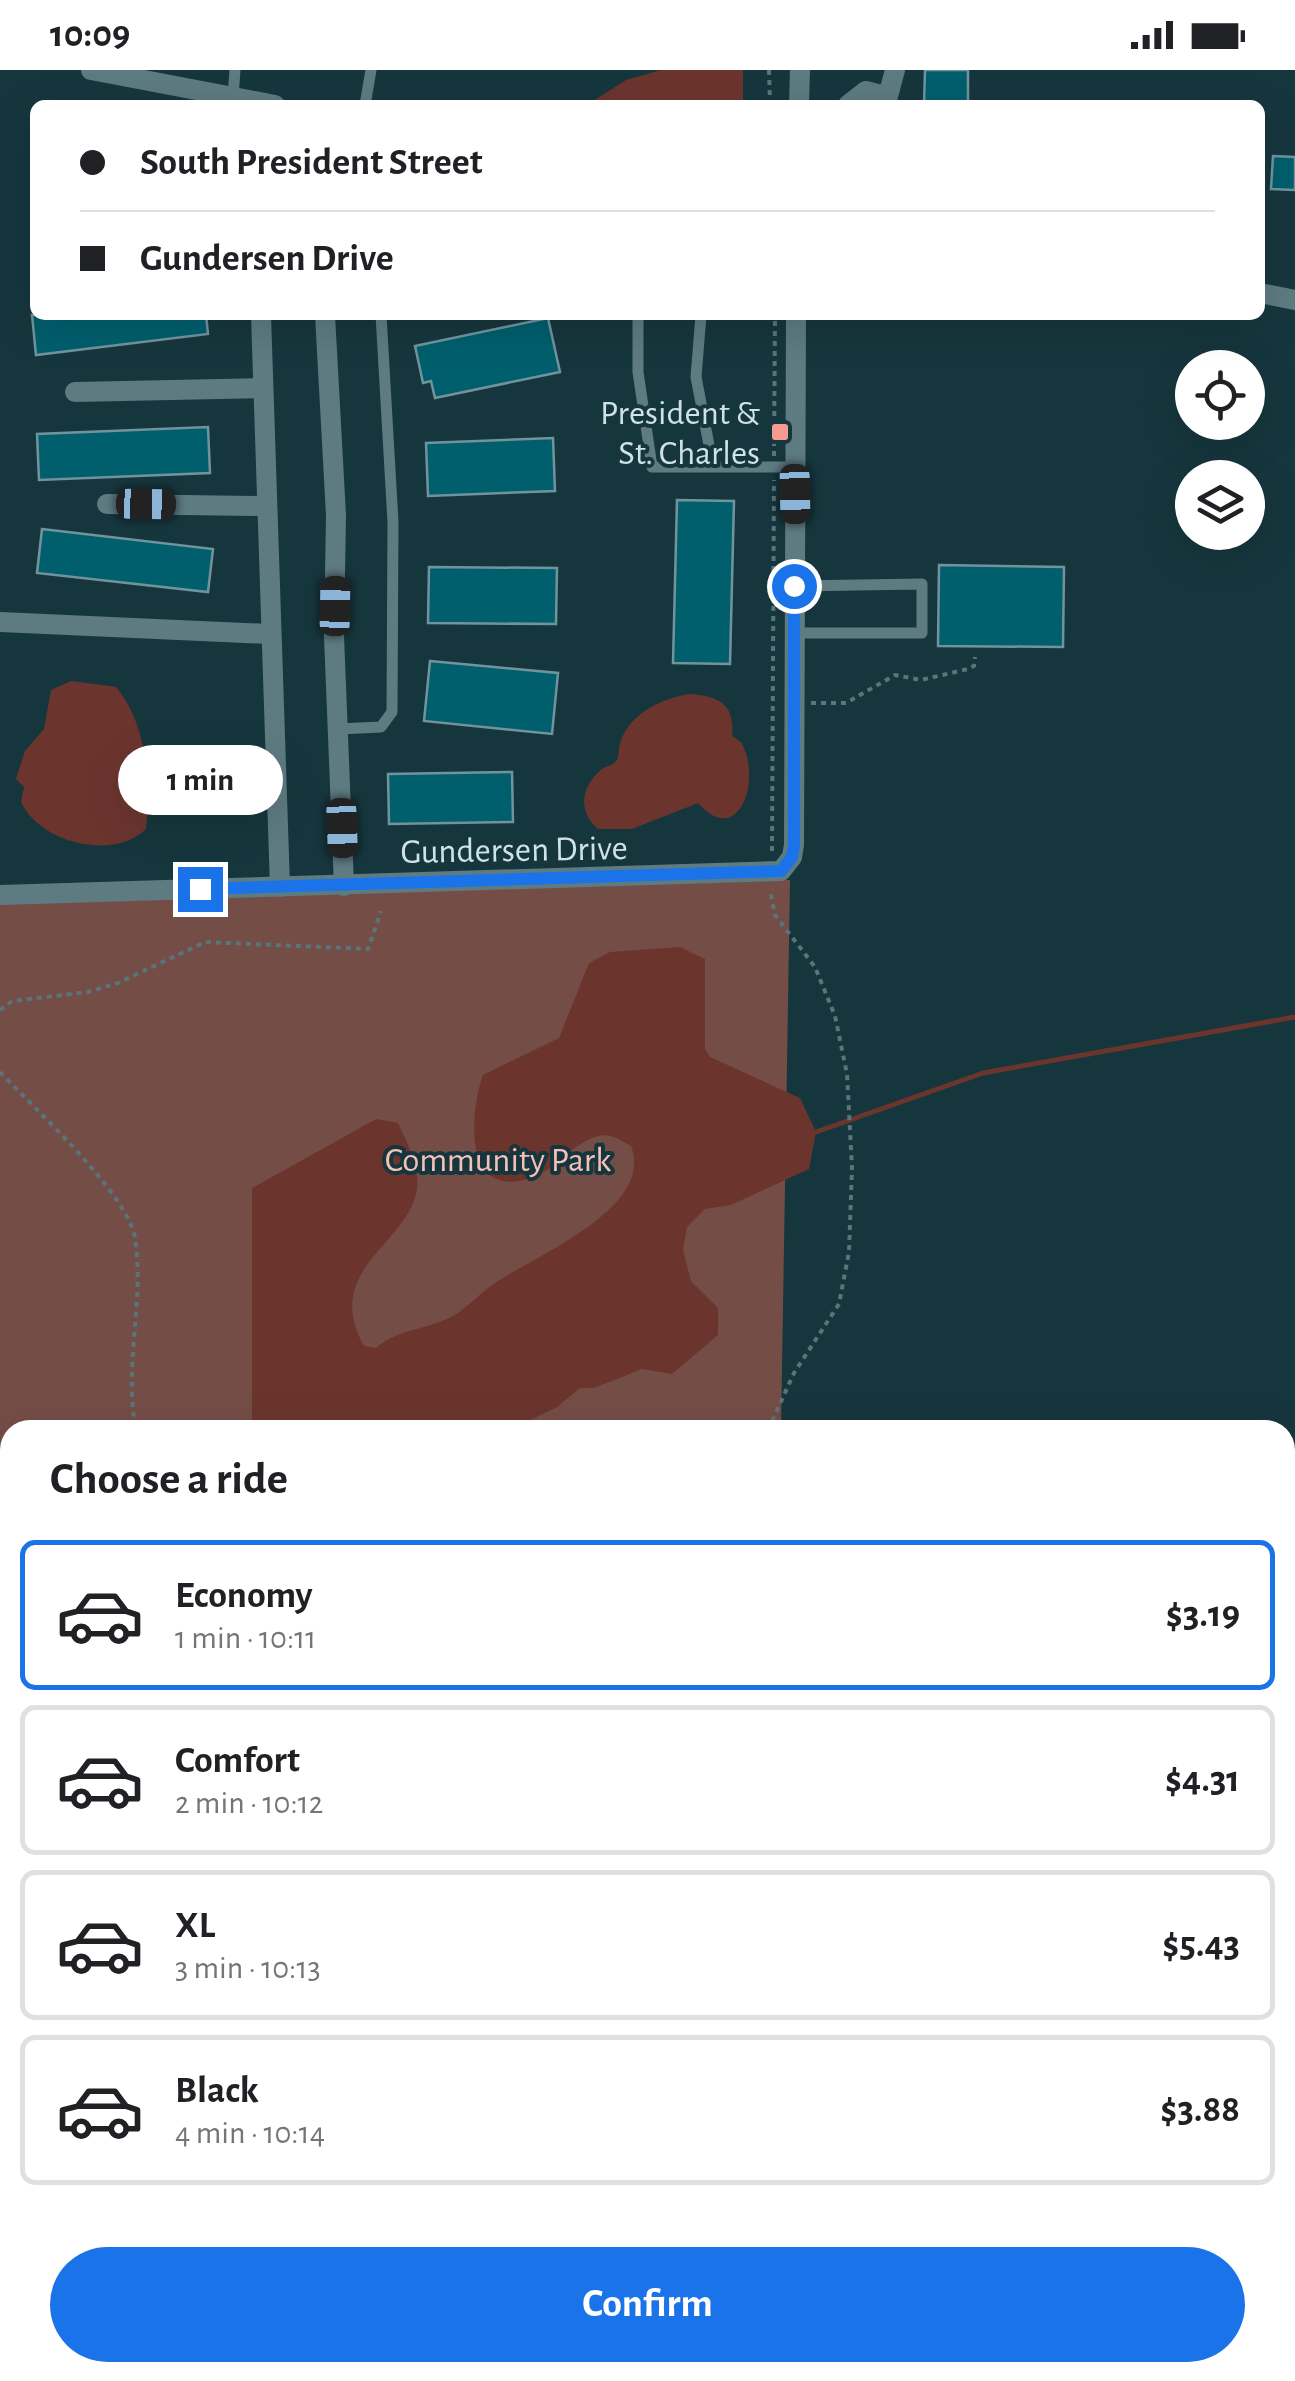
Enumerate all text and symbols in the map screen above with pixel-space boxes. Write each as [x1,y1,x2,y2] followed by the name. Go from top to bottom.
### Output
[50,16,130,54] text: 10:09
[140,144,483,182] text: South President Street
[140,240,394,278] text: Gundersen Drive
[1175,350,1265,550] map controls
[1175,350,1265,440] button: locate
[600,396,760,471] place label: President & St. Charles
[769,421,791,443] marker: President & St. Charles
[1175,460,1265,550] button: layers
[779,464,811,524] car
[116,488,176,520] car
[772,564,817,609] route start
[319,576,351,636] car
[118,744,282,814] callout: 1 min
[167,764,234,796] text: 1 min
[326,797,358,859] car
[400,831,628,870] street label: Gundersen Drive
[178,867,223,912] route end
[385,1143,611,1178] park label: Community Park
[50,1457,288,1502] text: Choose a ride
[55,1570,145,1660] icon: car
[175,1577,313,1615] text: Economy
[1166,1596,1240,1634] text: $3.19
[175,1622,316,1654] text: 1 min · 10:11
[55,1735,145,1825] icon: car
[175,1742,300,1780] text: Comfort
[1165,1761,1240,1799] text: $4.31
[175,1787,323,1819] text: 2 min · 10:12
[55,1900,145,1990] icon: car
[175,1907,215,1945] text: XL
[1162,1926,1240,1964] text: $5.43
[175,1952,321,1984] text: 3 min · 10:13
[55,2065,145,2155] icon: car
[175,2072,259,2110] text: Black
[1160,2091,1240,2129] text: $3.88
[175,2117,325,2149] text: 4 min · 10:14
[50,2247,1245,2362] button: Confirm

